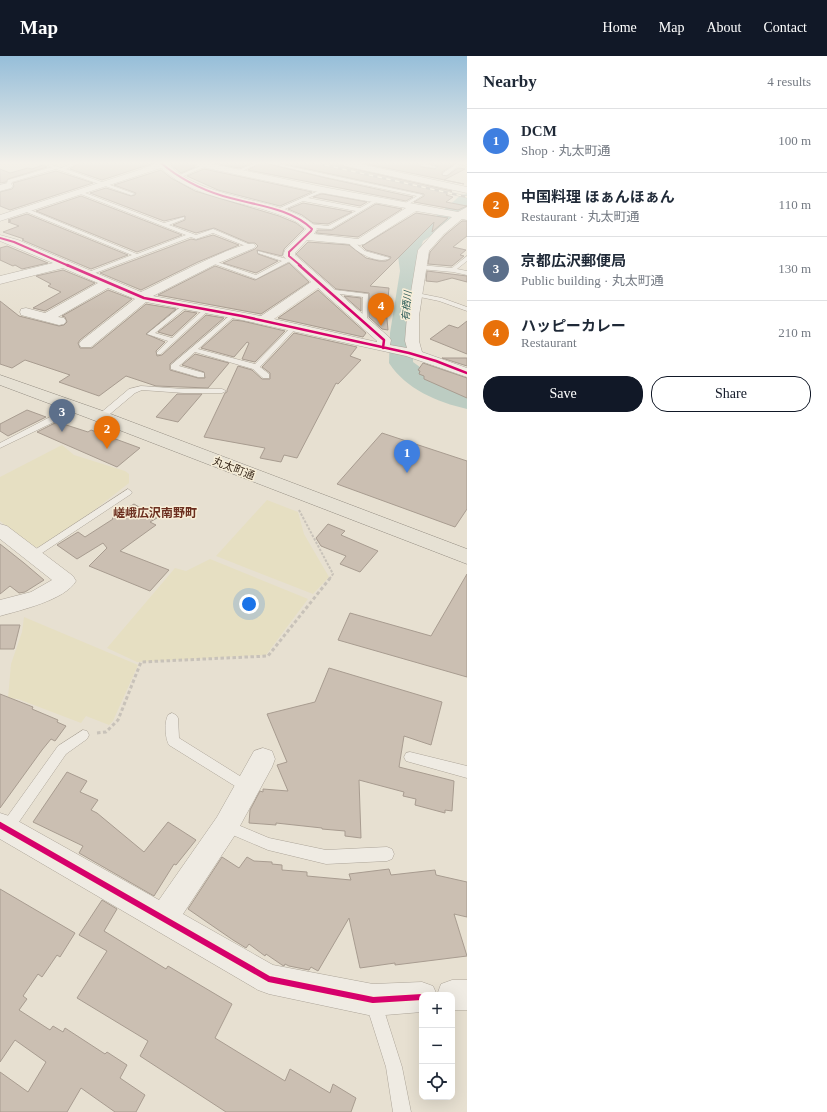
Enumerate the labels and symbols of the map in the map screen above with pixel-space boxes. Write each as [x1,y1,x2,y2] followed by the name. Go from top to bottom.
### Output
[400,290,413,321] water label: 有栖川
[368,293,394,326] pin: 4
[49,399,75,432] pin: 3
[94,416,120,449] pin: 2
[394,440,420,473] pin: 1
[211,455,257,481] street label: 丸太町通
[113,506,197,520] district label: 嵯峨広沢南野町
[239,594,259,614] your location

